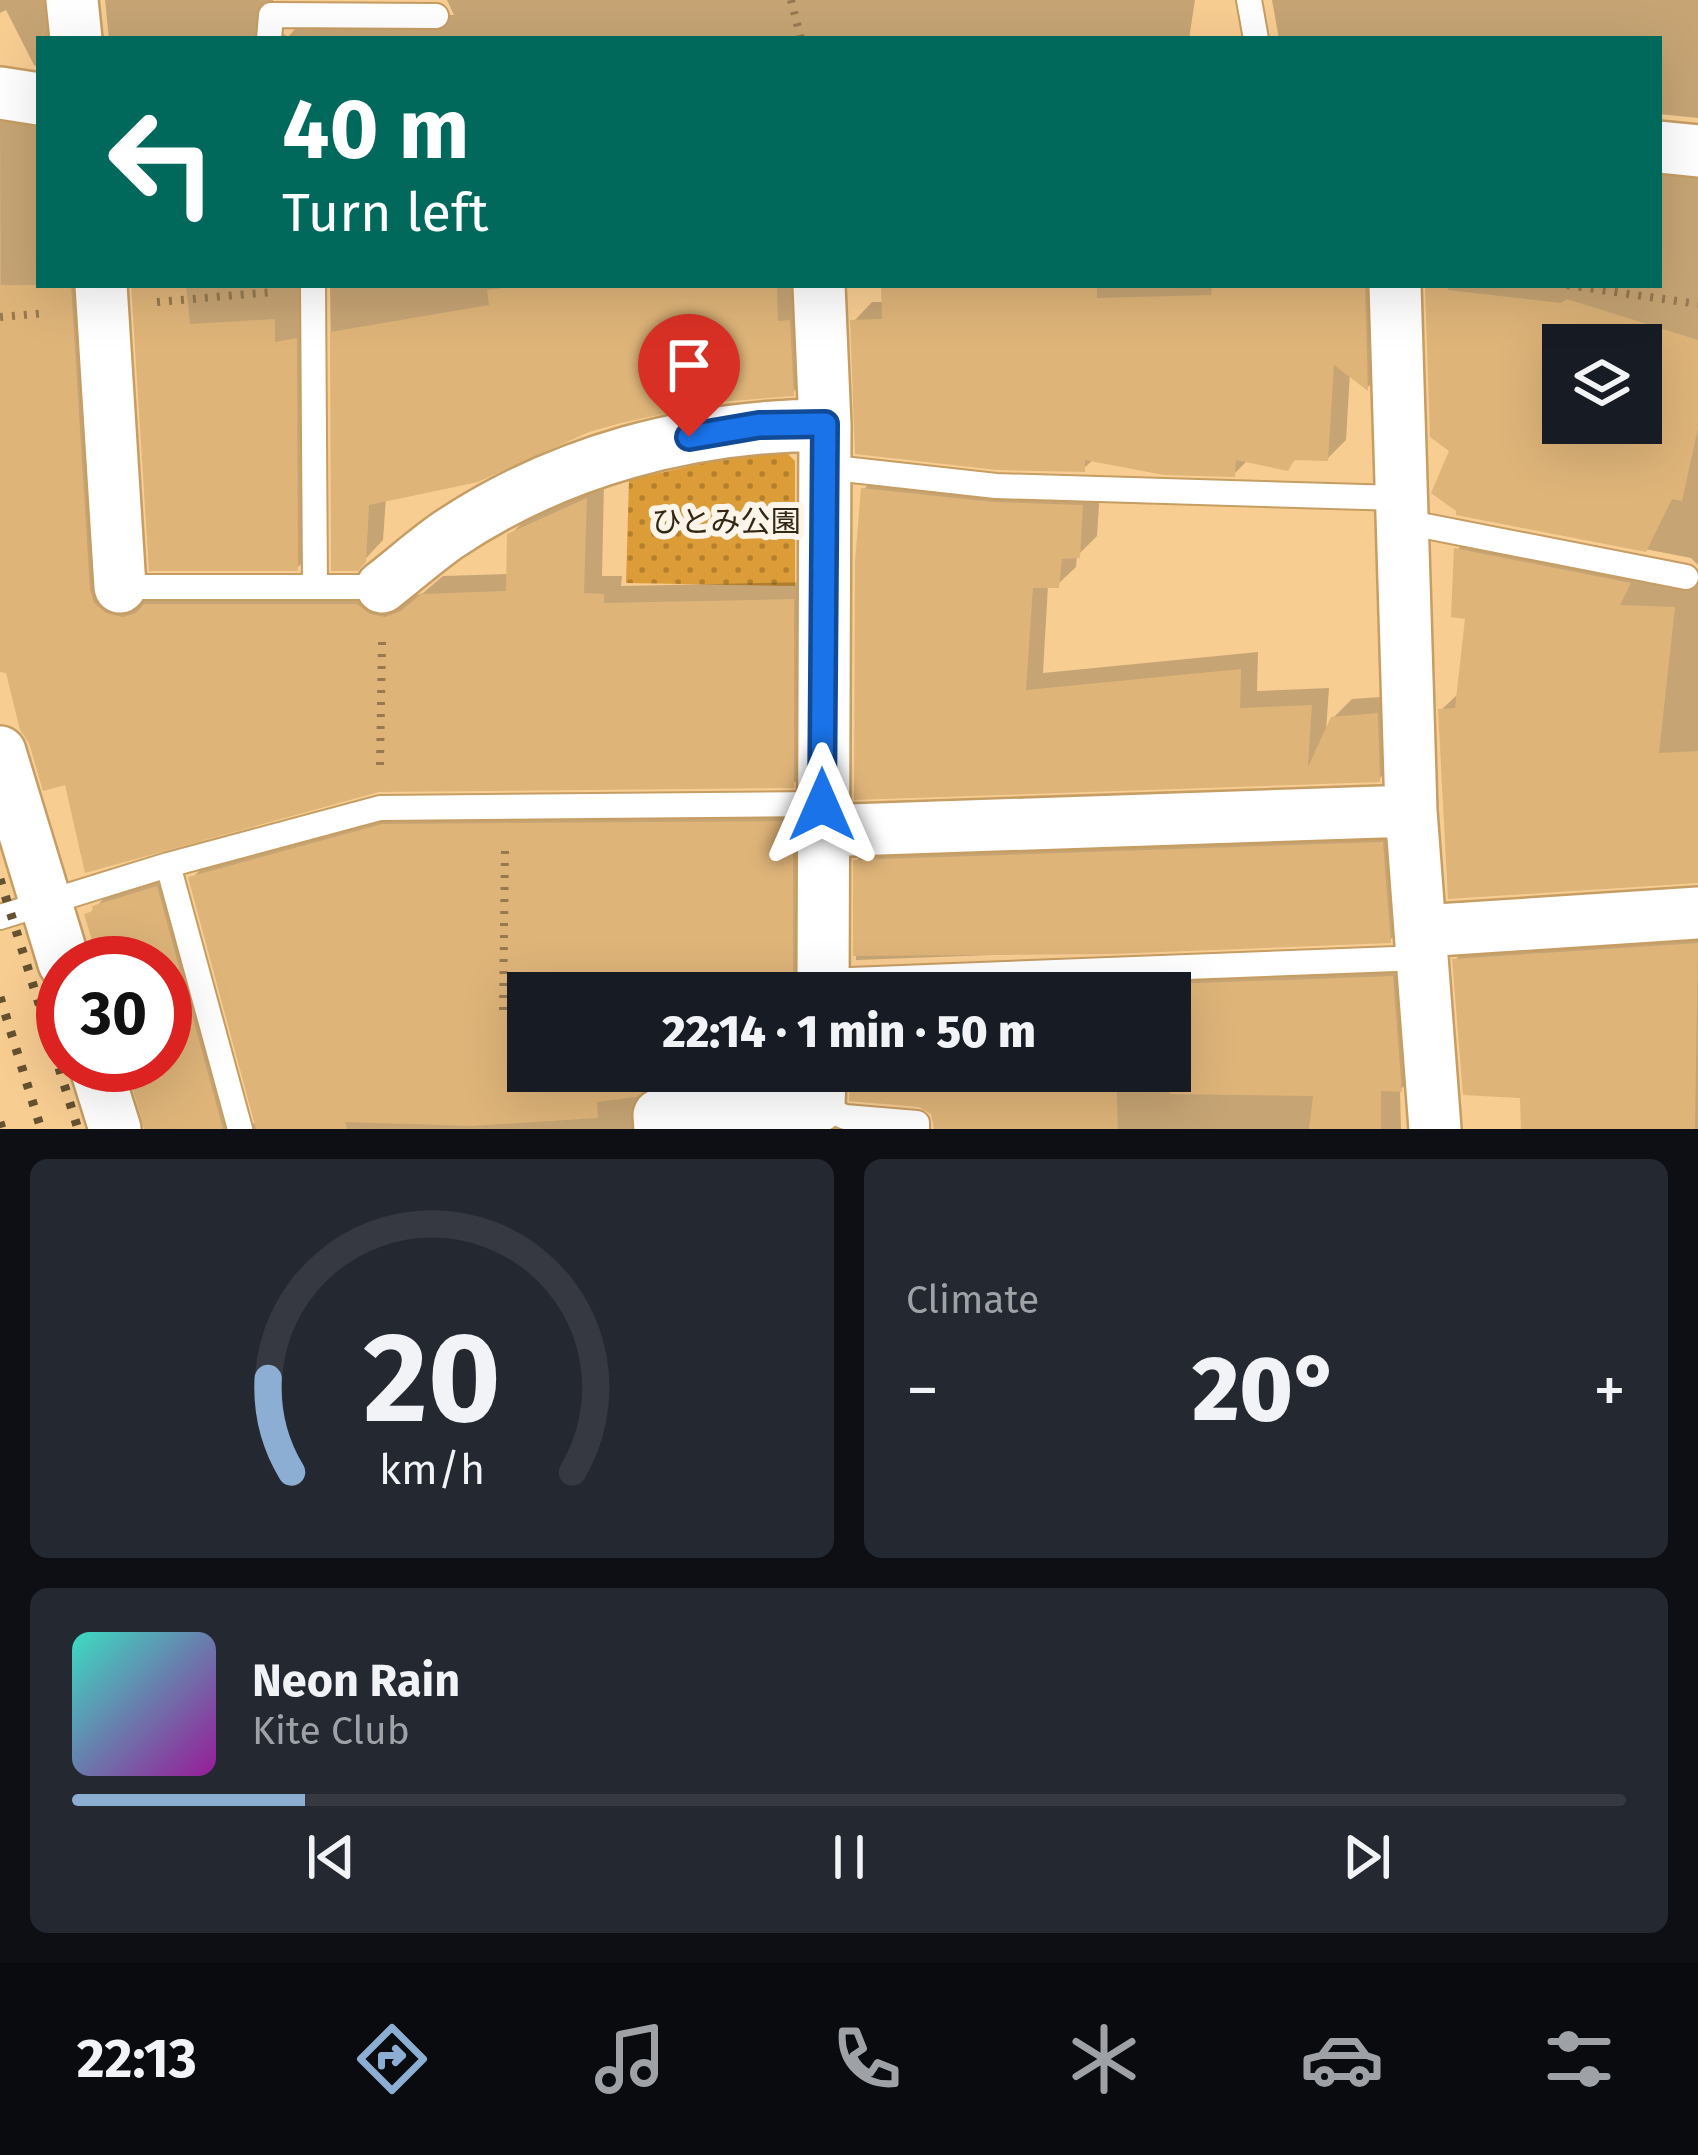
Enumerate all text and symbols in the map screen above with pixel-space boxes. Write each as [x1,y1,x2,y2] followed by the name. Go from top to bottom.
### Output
[282,79,470,180] text: 40 m
[84,84,240,240] icon: left
[282,181,489,245] text: Turn left
[638,314,740,437] pin
[1542,324,1662,444] map controls
[1542,324,1662,444] button: layers
[656,332,722,398] icon: arrive
[651,504,801,540] park label: ひとみ公園
[759,742,885,868] position arrow
[36,936,192,1092] speed limit sign: 30
[662,1005,1036,1059] text: 22:14 · 1 min · 50 m
[906,1277,1039,1323] text: Climate
[363,1304,501,1454] text: 20
[1192,1336,1340,1444] text: 20°
[906,1351,939,1430] text: −
[1593,1351,1626,1430] text: +
[379,1443,485,1494] text: km/h
[252,1654,460,1708] text: Neon Rain
[252,1708,410,1754] text: Kite Club
[298,1824,364,1890] icon: previous
[816,1824,882,1890] icon: pause
[1334,1824,1400,1890] icon: next
[350,2017,434,2101] icon: directions
[588,2017,672,2101] icon: music
[825,2017,909,2101] icon: phone
[1062,2017,1146,2101] icon: climate
[1300,2017,1384,2101] icon: car
[1537,2017,1621,2101] icon: filters
[77,2027,197,2091] text: 22:13

